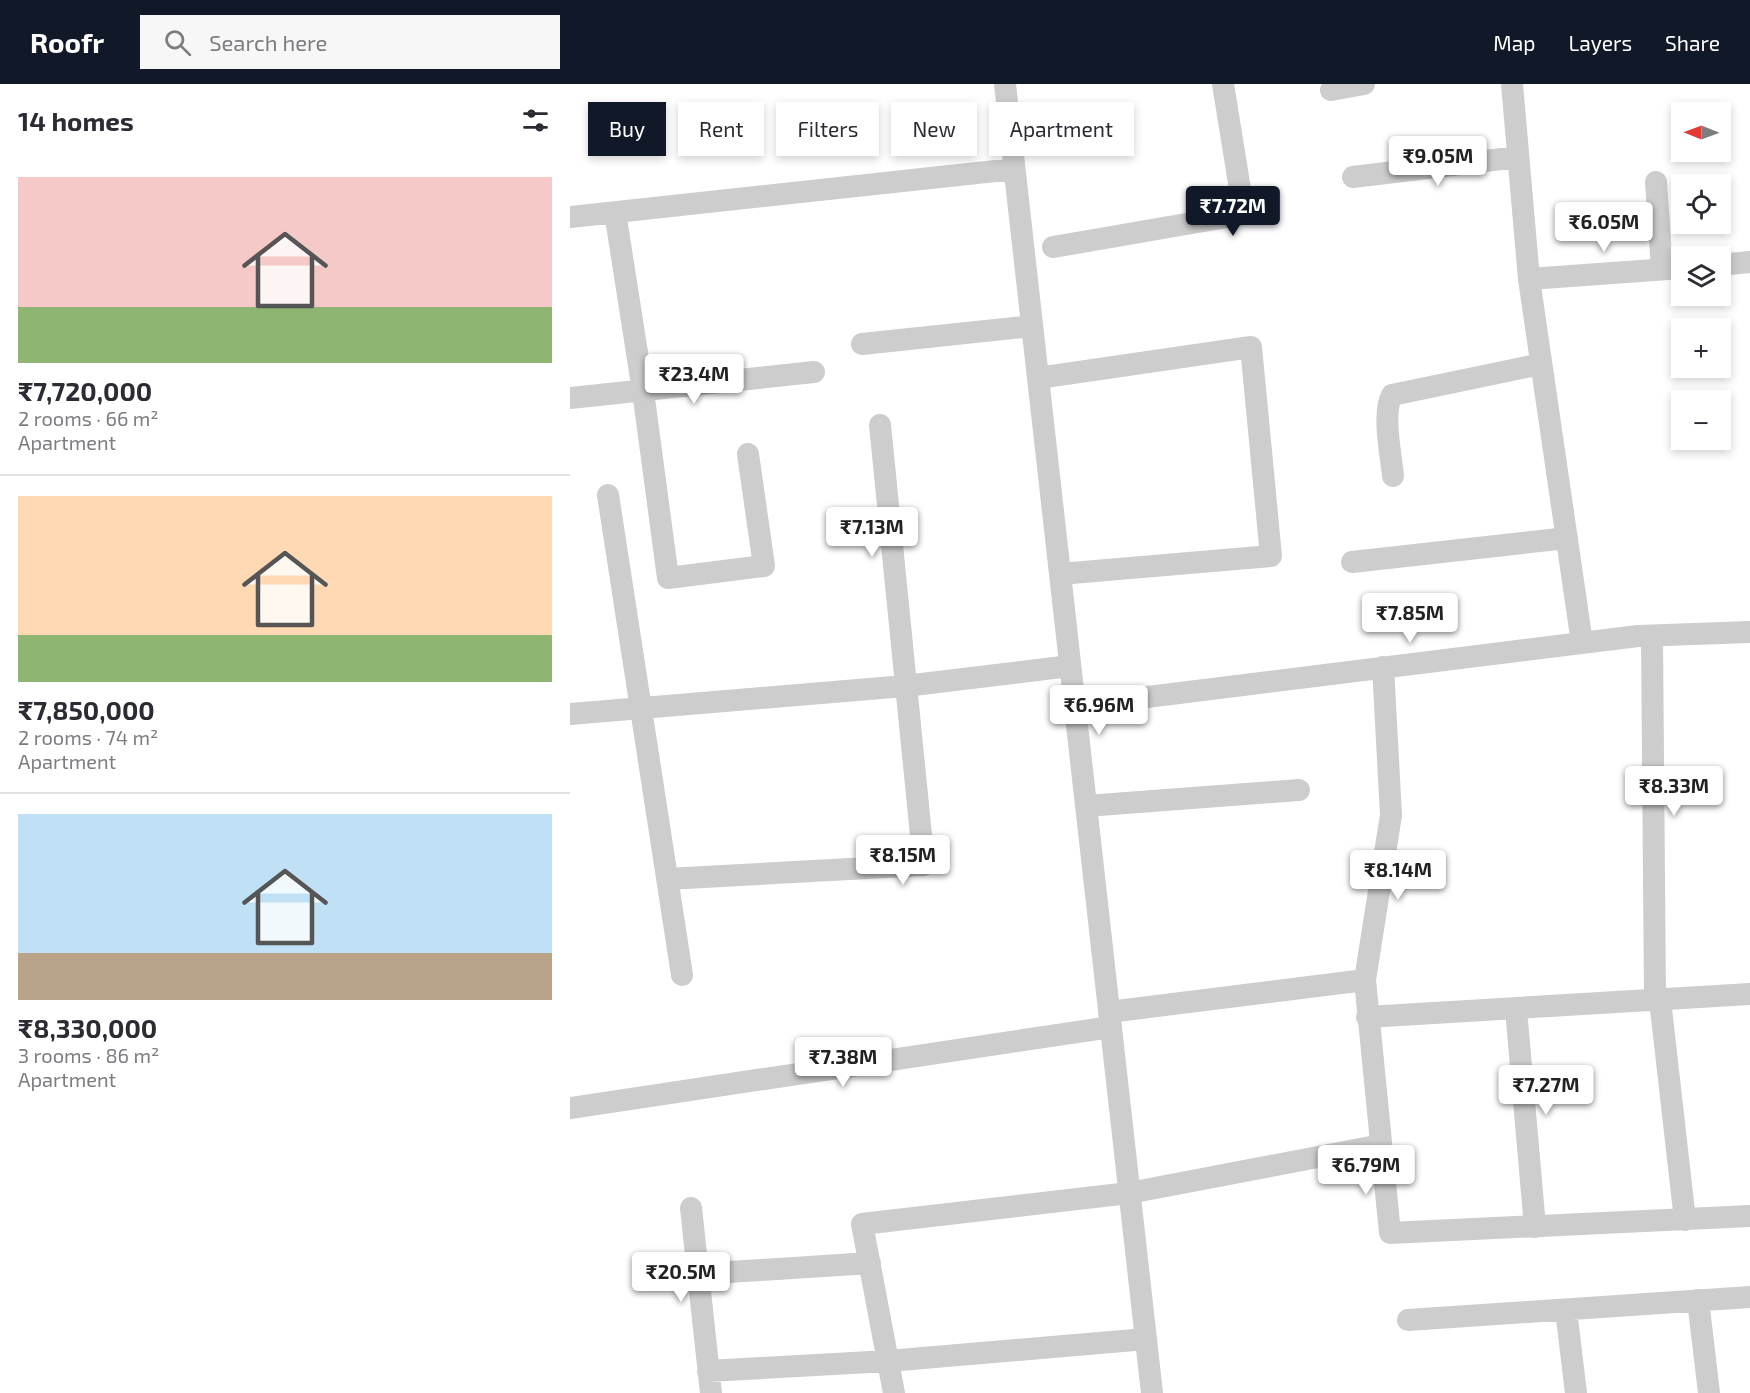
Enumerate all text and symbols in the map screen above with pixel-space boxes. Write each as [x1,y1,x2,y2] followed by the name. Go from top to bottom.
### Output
[140,15,560,69] search box
[30,25,104,59] text: Roofr
[161,26,194,59] icon: search
[209,29,327,55] text: Search here
[1493,30,1535,55] text: Map
[1568,30,1632,55] text: Layers
[1665,30,1720,55] text: Share
[588,102,666,156] chip: Buy
[678,102,764,156] chip: Rent
[776,102,879,156] chip: Filters
[891,102,977,156] chip: New
[989,102,1134,156] chip: Apartment
[1671,102,1731,162] north arrow
[1671,102,1731,450] map controls
[519,104,552,137] icon: filters
[18,105,134,136] text: 14 homes
[1389,136,1487,187] pin: ₹9.05M
[1403,143,1473,167] text: ₹9.05M
[1671,174,1731,234] button: locate
[1184,186,1282,237] pin: ₹7.72M
[1200,193,1266,217] text: ₹7.72M
[1555,202,1653,253] pin: ₹6.05M
[1569,209,1639,233] text: ₹6.05M
[231,216,339,324] icon: home
[1671,246,1731,306] button: layers
[1671,318,1731,378] button: +
[645,354,743,405] pin: ₹23.4M
[659,361,729,385] text: ₹23.4M
[18,375,152,406] text: ₹7,720,000
[1671,390,1731,450] button: −
[18,406,159,430] text: 2 rooms · 66 m²
[18,430,116,454] text: Apartment
[823,507,921,558] pin: ₹7.13M
[840,514,904,538] text: ₹7.13M
[231,535,339,643] icon: home
[1361,593,1459,644] pin: ₹7.85M
[1376,600,1444,624] text: ₹7.85M
[1050,685,1148,736] pin: ₹6.96M
[1064,692,1134,716] text: ₹6.96M
[18,694,155,725] text: ₹7,850,000
[18,725,158,749] text: 2 rooms · 74 m²
[18,749,116,773] text: Apartment
[1625,766,1723,817] pin: ₹8.33M
[1639,773,1709,797] text: ₹8.33M
[854,835,952,886] pin: ₹8.15M
[870,842,936,866] text: ₹8.15M
[1349,850,1447,901] pin: ₹8.14M
[231,853,339,961] icon: home
[1364,857,1432,881] text: ₹8.14M
[18,1012,157,1043] text: ₹8,330,000
[794,1037,892,1088] pin: ₹7.38M
[18,1043,159,1067] text: 3 rooms · 86 m²
[809,1044,877,1068] text: ₹7.38M
[1497,1065,1595,1116] pin: ₹7.27M
[18,1067,116,1091] text: Apartment
[1513,1072,1579,1096] text: ₹7.27M
[1317,1145,1415,1196] pin: ₹6.79M
[1332,1152,1400,1176] text: ₹6.79M
[632,1252,730,1303] pin: ₹20.5M
[646,1259,716,1283] text: ₹20.5M

